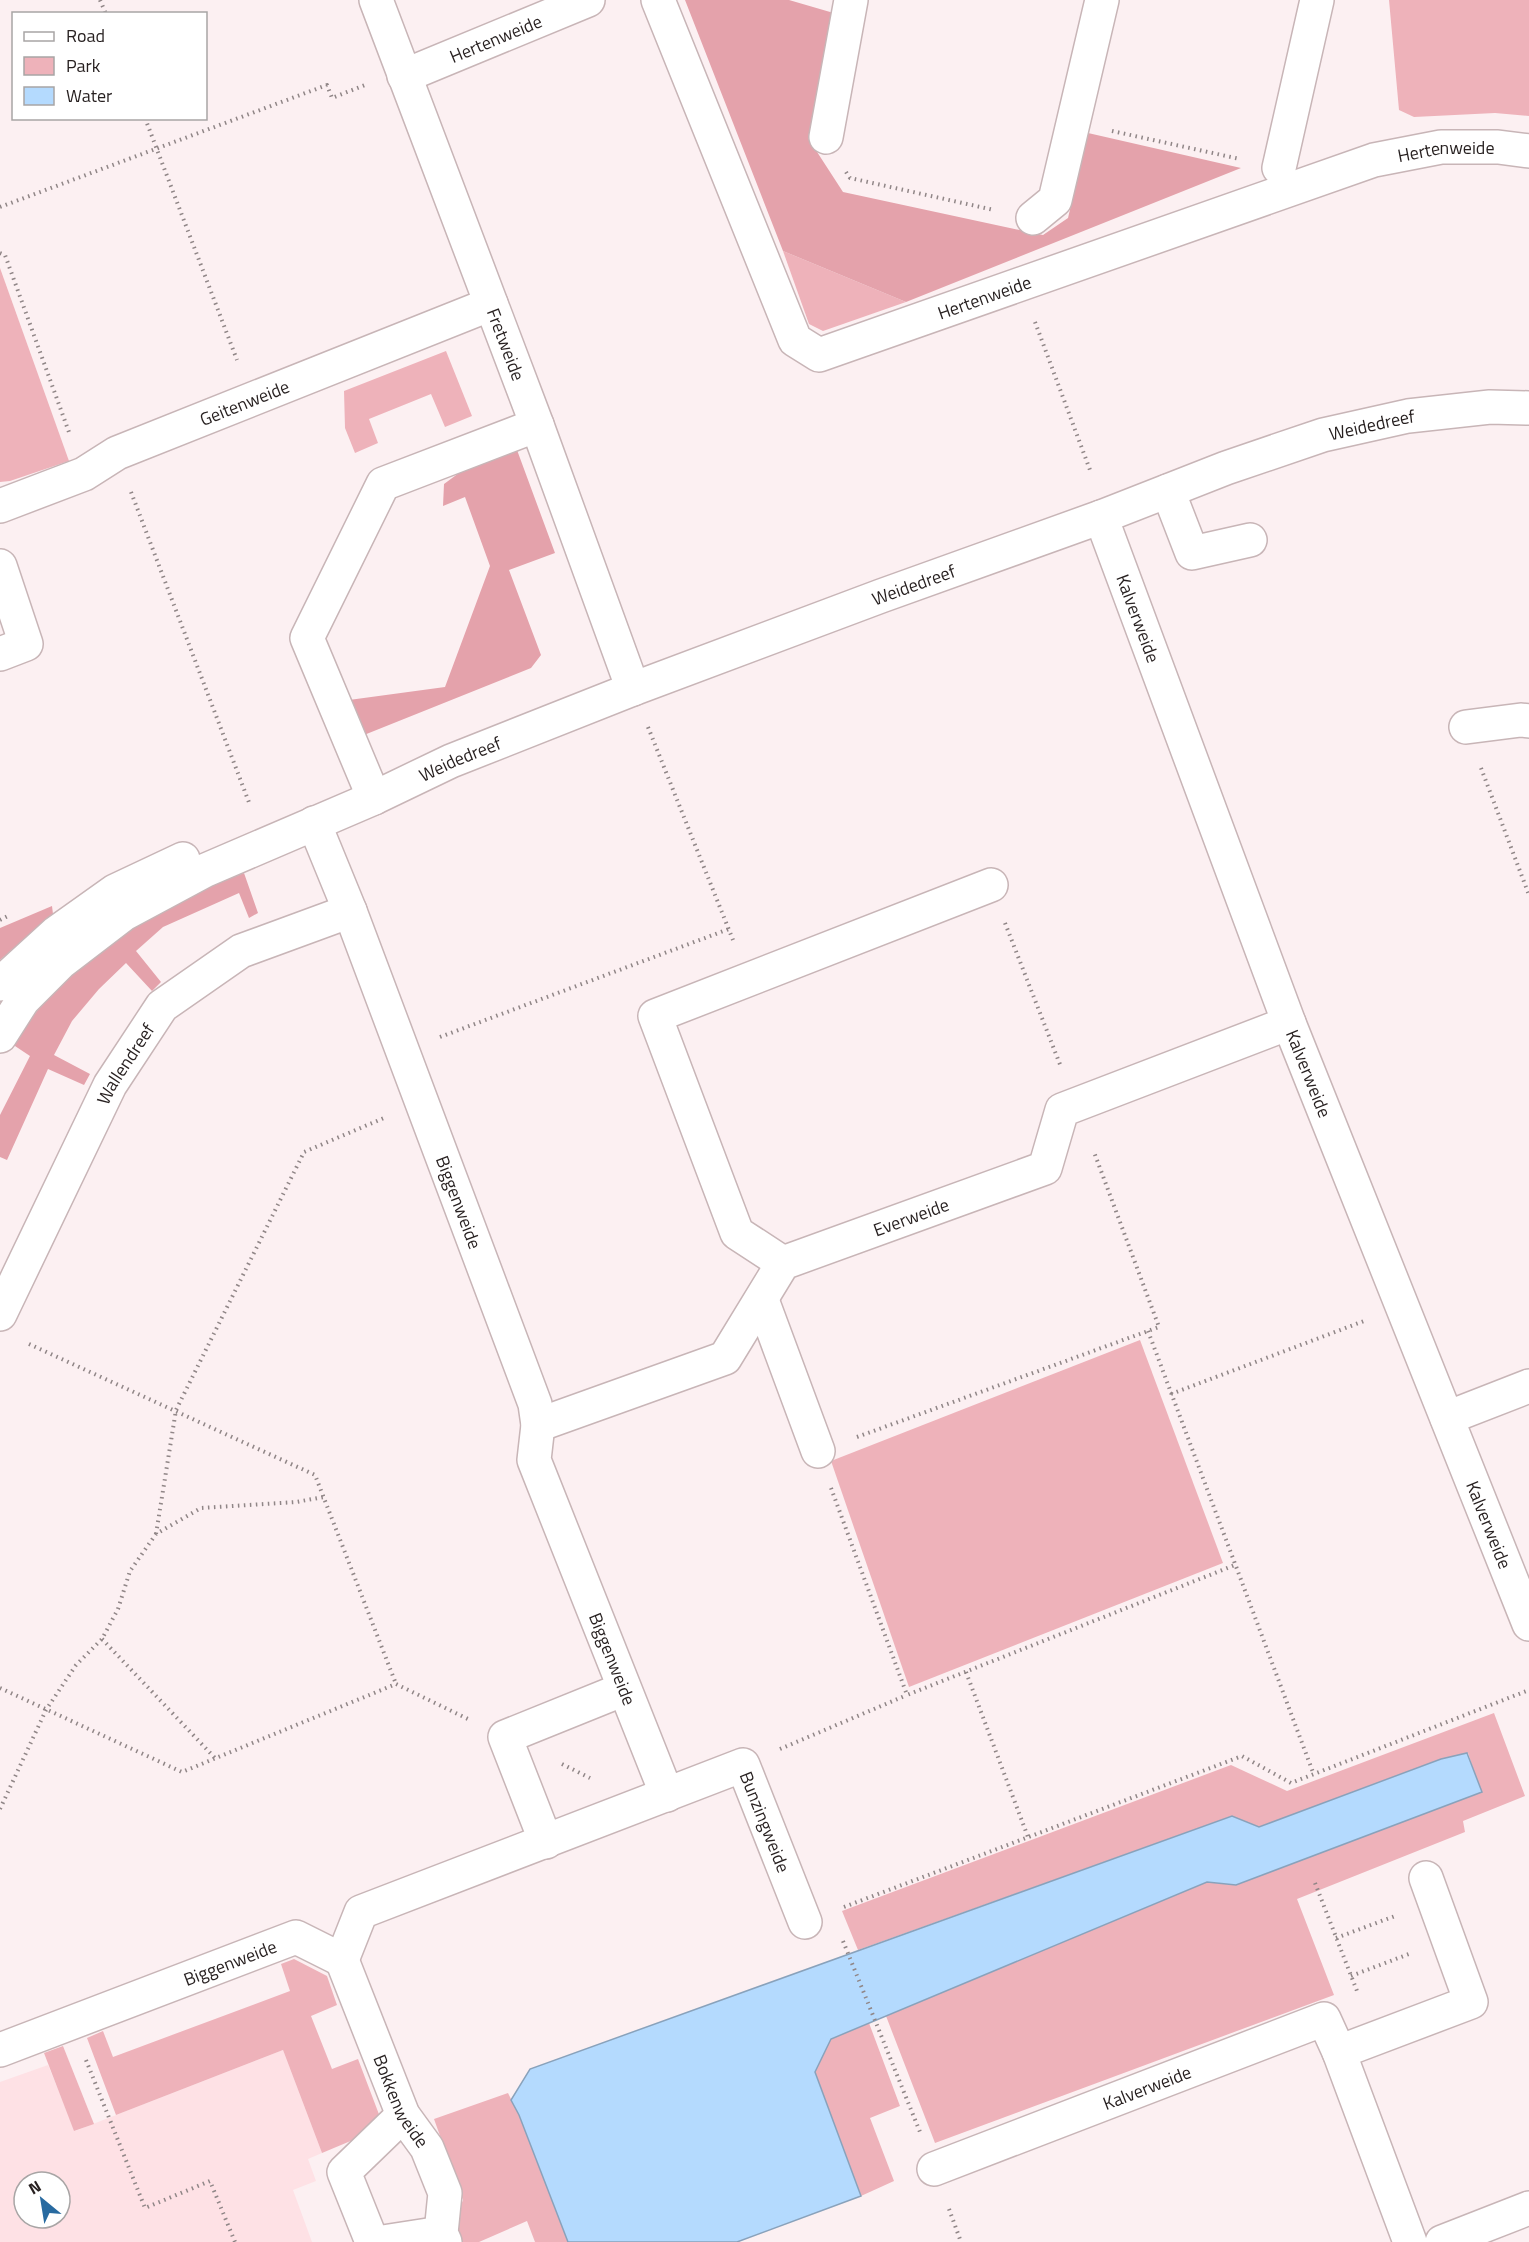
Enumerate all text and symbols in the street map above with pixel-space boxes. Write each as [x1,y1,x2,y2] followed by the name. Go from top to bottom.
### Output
[445,7,546,69] street label: Hertenweide
[12,12,207,120] legend
[66,22,105,49] text: Road
[66,52,101,79] text: Park
[66,82,112,109] text: Water
[1395,134,1494,169] street label: Hertenweide
[934,268,1035,326] street label: Hertenweide
[480,304,532,384] street label: Fretweide
[195,372,293,432] street label: Geitenweide
[1326,402,1416,447] street label: Weidedreef
[868,557,959,612] street label: Weidedreef
[1110,570,1167,666] street label: Kalverweide
[414,729,505,788] street label: Weidedreef
[89,1018,161,1109] street label: Wallendreef
[1279,1025,1339,1121] street label: Kalverweide
[429,1152,489,1253] street label: Biggenweide
[869,1190,953,1243] street label: Everweide
[1460,1477,1519,1573] street label: Kalverweide
[582,1608,643,1709] street label: Biggenweide
[733,1767,798,1876] street label: Bunzingweide
[179,1932,280,1992] street label: Biggenweide
[367,2050,436,2153] street label: Bokkenweide
[1099,2058,1195,2116] street label: Kalverweide
[12,2170,72,2230] north arrow
[24,2174,45,2200] text: N

